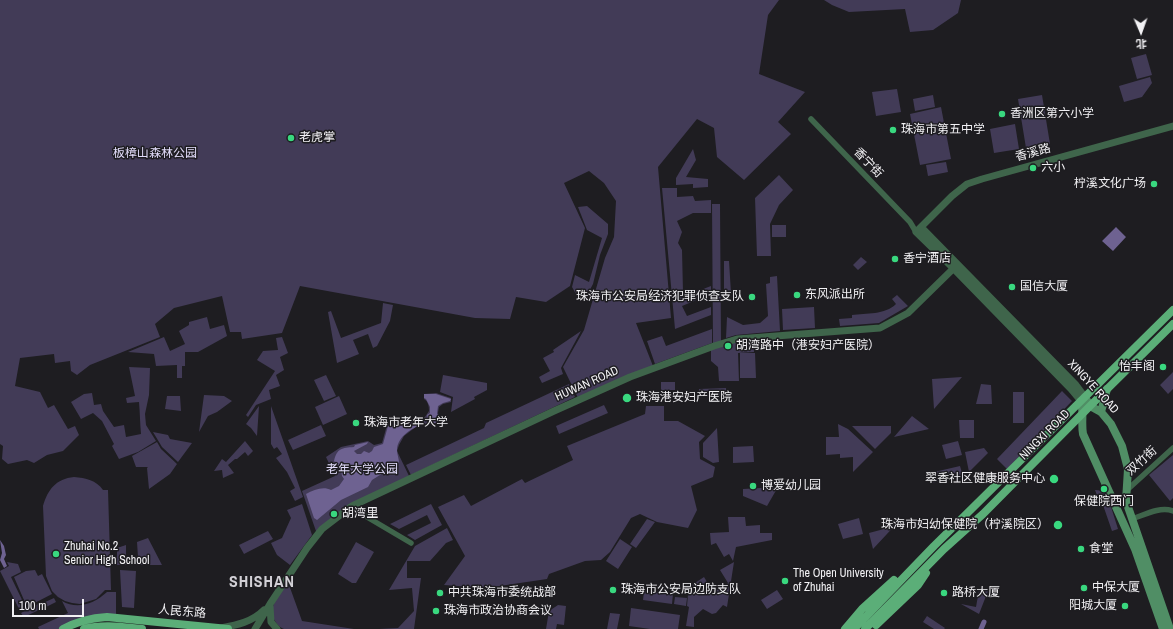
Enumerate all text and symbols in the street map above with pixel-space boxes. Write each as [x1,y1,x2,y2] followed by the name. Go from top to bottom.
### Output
[1121,12,1161,52] north arrow
[1136,37,1147,51] text: 北
[1010,107,1094,121] place label: 香洲区第六小学
[997,109,1007,119] marker: 香洲区第六小学
[901,123,985,137] place label: 珠海市第五中学
[888,125,898,135] marker: 珠海市第五中学
[299,131,335,145] place label: 老虎掌
[286,133,296,143] marker: 老虎掌
[1014,141,1052,165] street label: 香溪路
[850,145,886,181] street label: 香宁街
[113,147,197,161] park label: 板樟山森林公园
[1041,161,1065,175] place label: 六小
[1028,163,1038,173] marker: 六小
[1074,177,1146,191] place label: 柠溪文化广场
[1149,179,1159,189] marker: 柠溪文化广场
[903,252,951,266] place label: 香宁酒店
[890,254,900,264] marker: 香宁酒店
[1020,280,1068,294] place label: 国信大厦
[1007,282,1017,292] marker: 国信大厦
[805,288,865,302] place label: 东风派出所
[576,290,744,304] place label: 珠海市公安局经济犯罪侦查支队
[792,290,802,300] marker: 东风派出所
[747,292,757,302] marker: 珠海市公安局经济犯罪侦查支队
[736,339,880,353] place label: 胡湾路中（港安妇产医院）
[723,341,733,351] marker: 胡湾路中（港安妇产医院）
[1064,357,1122,417] street label: XINGYE ROAD
[1119,360,1155,374] place label: 怡丰阁
[1158,362,1168,372] marker: 怡丰阁
[553,364,621,404] street label: HUWAN ROAD
[636,391,732,405] place label: 珠海港安妇产医院
[621,392,633,404] marker: 珠海港安妇产医院
[1017,407,1073,463] street label: NINGXI ROAD
[364,416,448,430] place label: 珠海市老年大学
[351,418,361,428] marker: 珠海市老年大学
[1124,444,1160,478] street label: 双竹街
[326,463,398,477] park label: 老年大学公园
[925,472,1045,486] place label: 翠香社区健康服务中心
[1048,473,1060,485] marker: 翠香社区健康服务中心
[761,479,821,493] place label: 博爱幼儿园
[748,481,758,491] marker: 博爱幼儿园
[1099,484,1109,494] marker: 保健院西门
[1074,495,1134,509] place label: 保健院西门
[342,507,378,521] place label: 胡湾里
[329,509,339,519] marker: 胡湾里
[881,518,1049,532] place label: 珠海市妇幼保健院（柠溪院区）
[1052,519,1064,531] marker: 珠海市妇幼保健院（柠溪院区）
[64,540,149,568] place label: Zhuhai No.2 Senior High School
[1089,542,1113,556] place label: 食堂
[1076,544,1086,554] marker: 食堂
[51,549,61,559] marker: Zhuhai No.2 Senior High School
[793,567,884,595] place label: The Open University of Zhuhai
[229,573,295,593] district label: SHISHAN
[780,576,790,586] marker: The Open University of Zhuhai
[1092,581,1140,595] place label: 中保大厦
[621,583,741,597] place label: 珠海市公安局边防支队
[1079,583,1089,593] marker: 中保大厦
[608,585,618,595] marker: 珠海市公安局边防支队
[448,586,556,600] place label: 中共珠海市委统战部
[952,586,1000,600] place label: 路桥大厦
[435,588,445,598] marker: 中共珠海市委统战部
[939,588,949,598] marker: 路桥大厦
[14,591,86,617] scale bar
[19,598,46,614] text: 100 m
[1069,599,1117,613] place label: 阳城大厦
[1120,601,1130,611] marker: 阳城大厦
[157,603,207,621] street label: 人民东路
[444,604,552,618] place label: 珠海市政治协商会议
[431,606,441,616] marker: 珠海市政治协商会议

